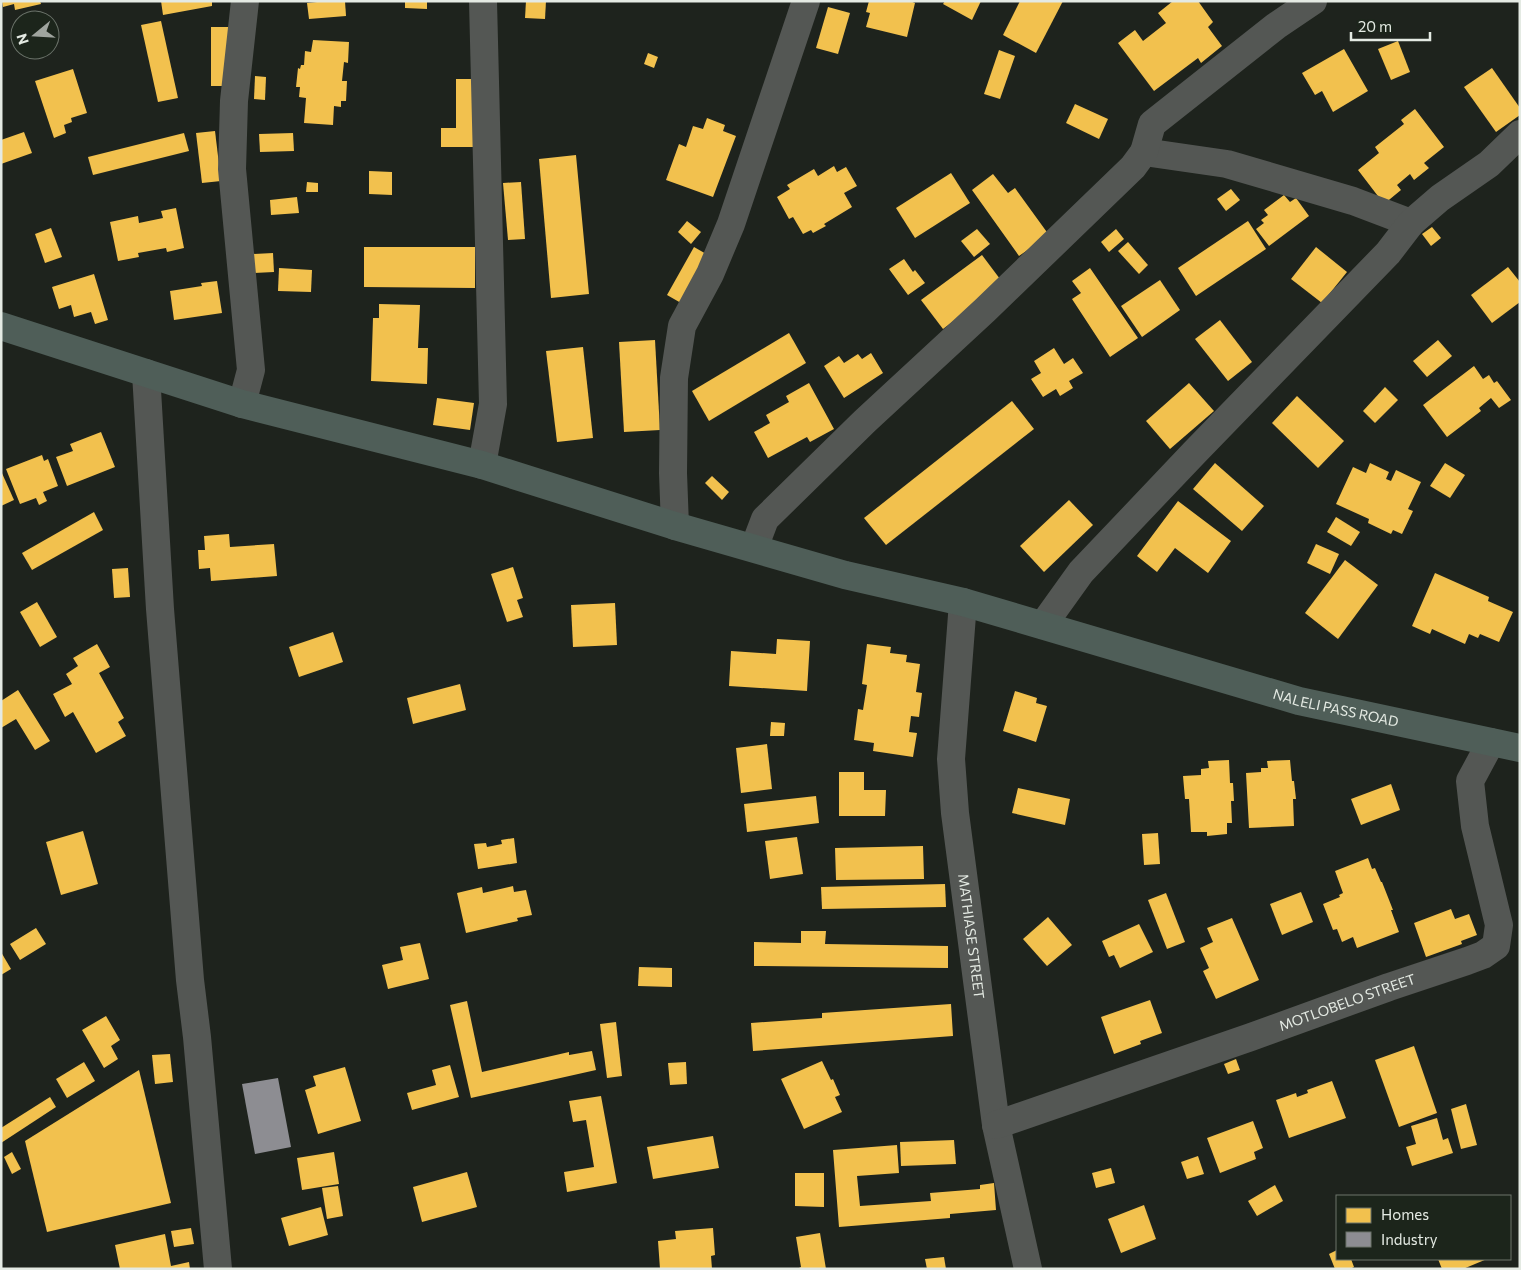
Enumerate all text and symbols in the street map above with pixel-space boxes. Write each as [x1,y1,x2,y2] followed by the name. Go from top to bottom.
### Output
[10,10,60,60] north arrow
[1351,10,1430,42] scale bar
[1358,17,1392,35] text: 20 m
[12,32,32,47] text: N
[1271,685,1400,730] street label: NALELI PASS ROAD
[955,873,988,1000] street label: MATHIASE STREET
[1277,970,1417,1034] street label: MOTLOBELO STREET
[1336,1195,1511,1260] legend
[1381,1205,1429,1223] text: Homes
[1381,1230,1438,1248] text: Industry

